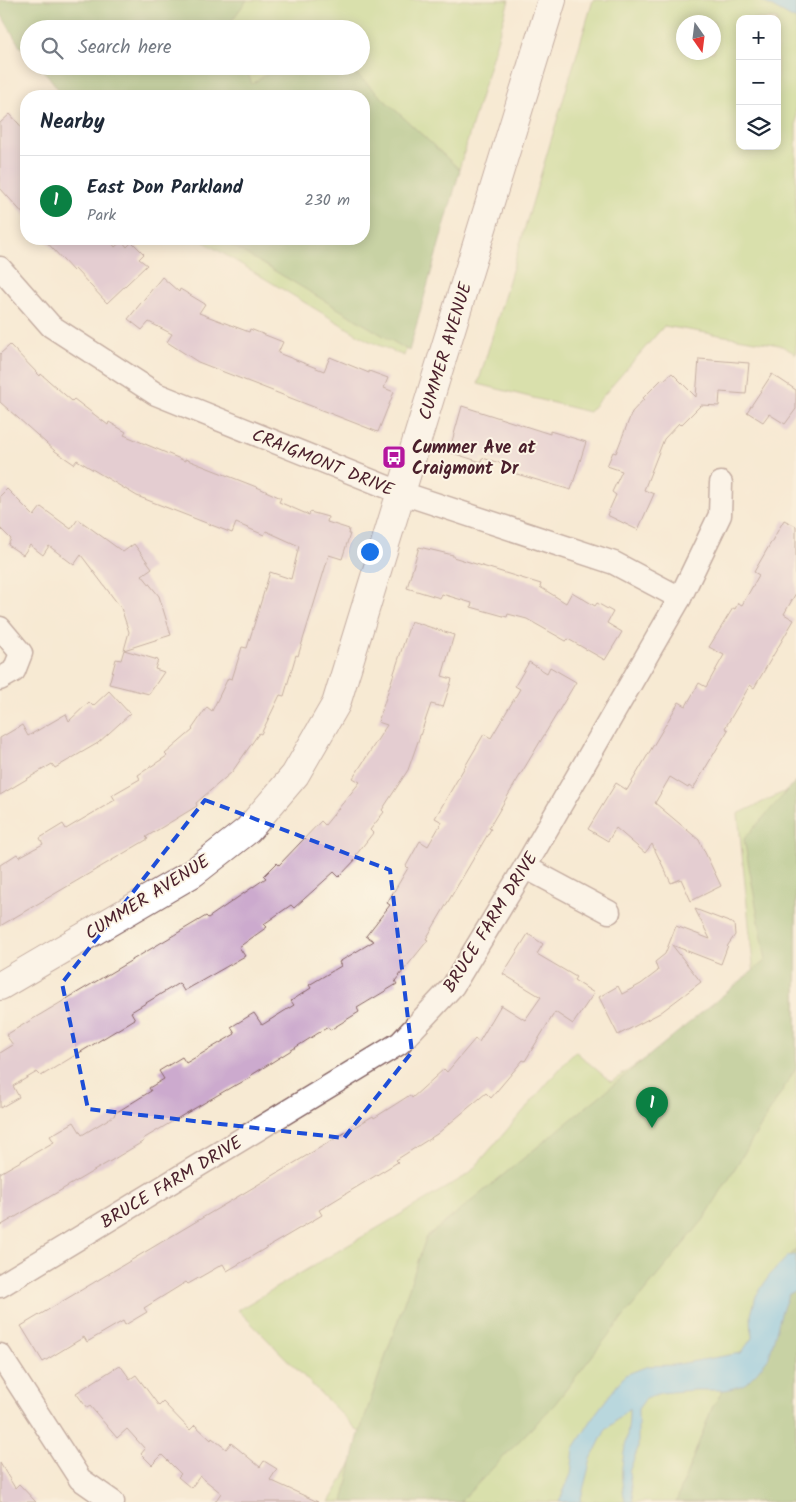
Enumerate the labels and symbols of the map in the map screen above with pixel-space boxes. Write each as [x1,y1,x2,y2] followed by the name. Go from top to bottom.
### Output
[676,15,721,60] north arrow
[412,279,481,424] street label: CUMMER AVENUE
[247,422,398,505] street label: CRAIGMONT DRIVE
[412,434,536,484] place label: Cummer Ave at Craigmont Dr
[381,444,407,470] bus stop icon: Cummer Ave at Craigmont Dr
[357,539,383,565] your location
[436,846,547,999] street label: BRUCE FARM DRIVE
[80,848,216,948] street label: CUMMER AVENUE
[636,1087,668,1128] pin: 1
[95,1129,249,1237] street label: BRUCE FARM DRIVE

